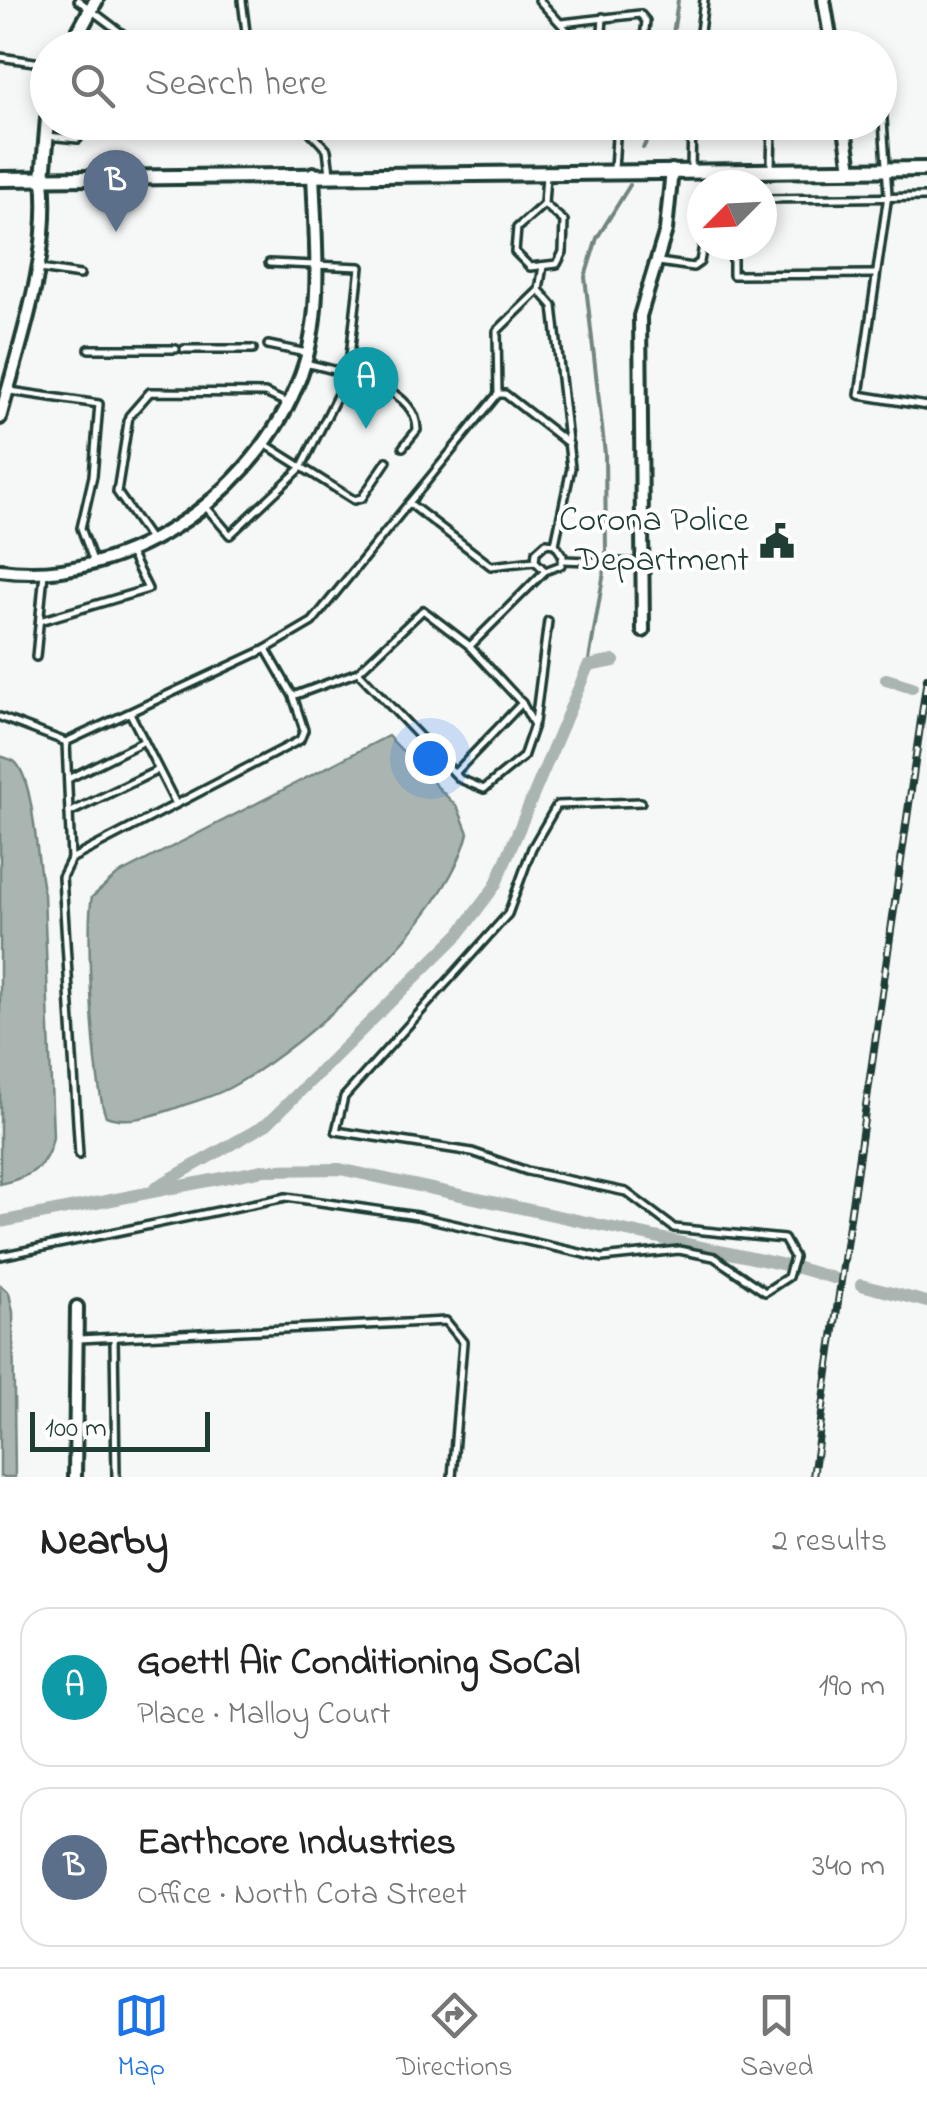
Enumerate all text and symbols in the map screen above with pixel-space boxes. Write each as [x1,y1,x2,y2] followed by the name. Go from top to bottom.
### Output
[30,30,897,140] search box
[145,57,327,113] text: Search here
[65,58,120,113] icon: search
[84,150,148,232] pin: B
[687,170,777,260] north arrow
[334,346,398,429] pin: A
[559,496,749,587] place label: Corona Police Department
[758,522,796,560] public building icon: Corona Police Department
[405,733,456,784] your location
[30,1407,210,1452] scale bar
[45,1409,107,1450] text: 100 m
[40,1512,168,1573] text: Nearby
[772,1519,887,1566] text: 2 results
[137,1636,580,1692] text: Goettl Air Conditioning SoCal
[65,1664,84,1711] text: A
[819,1664,885,1711] text: 190 m
[137,1692,391,1739] text: Place · Malloy Court
[137,1816,456,1872] text: Earthcore Industries
[64,1844,85,1891] text: B
[812,1844,885,1891] text: 340 m
[137,1872,467,1919] text: Office · North Cota Street
[114,1988,169,2089] tab: Map
[396,1988,513,2089] tab: Directions
[740,1988,813,2089] tab: Saved

